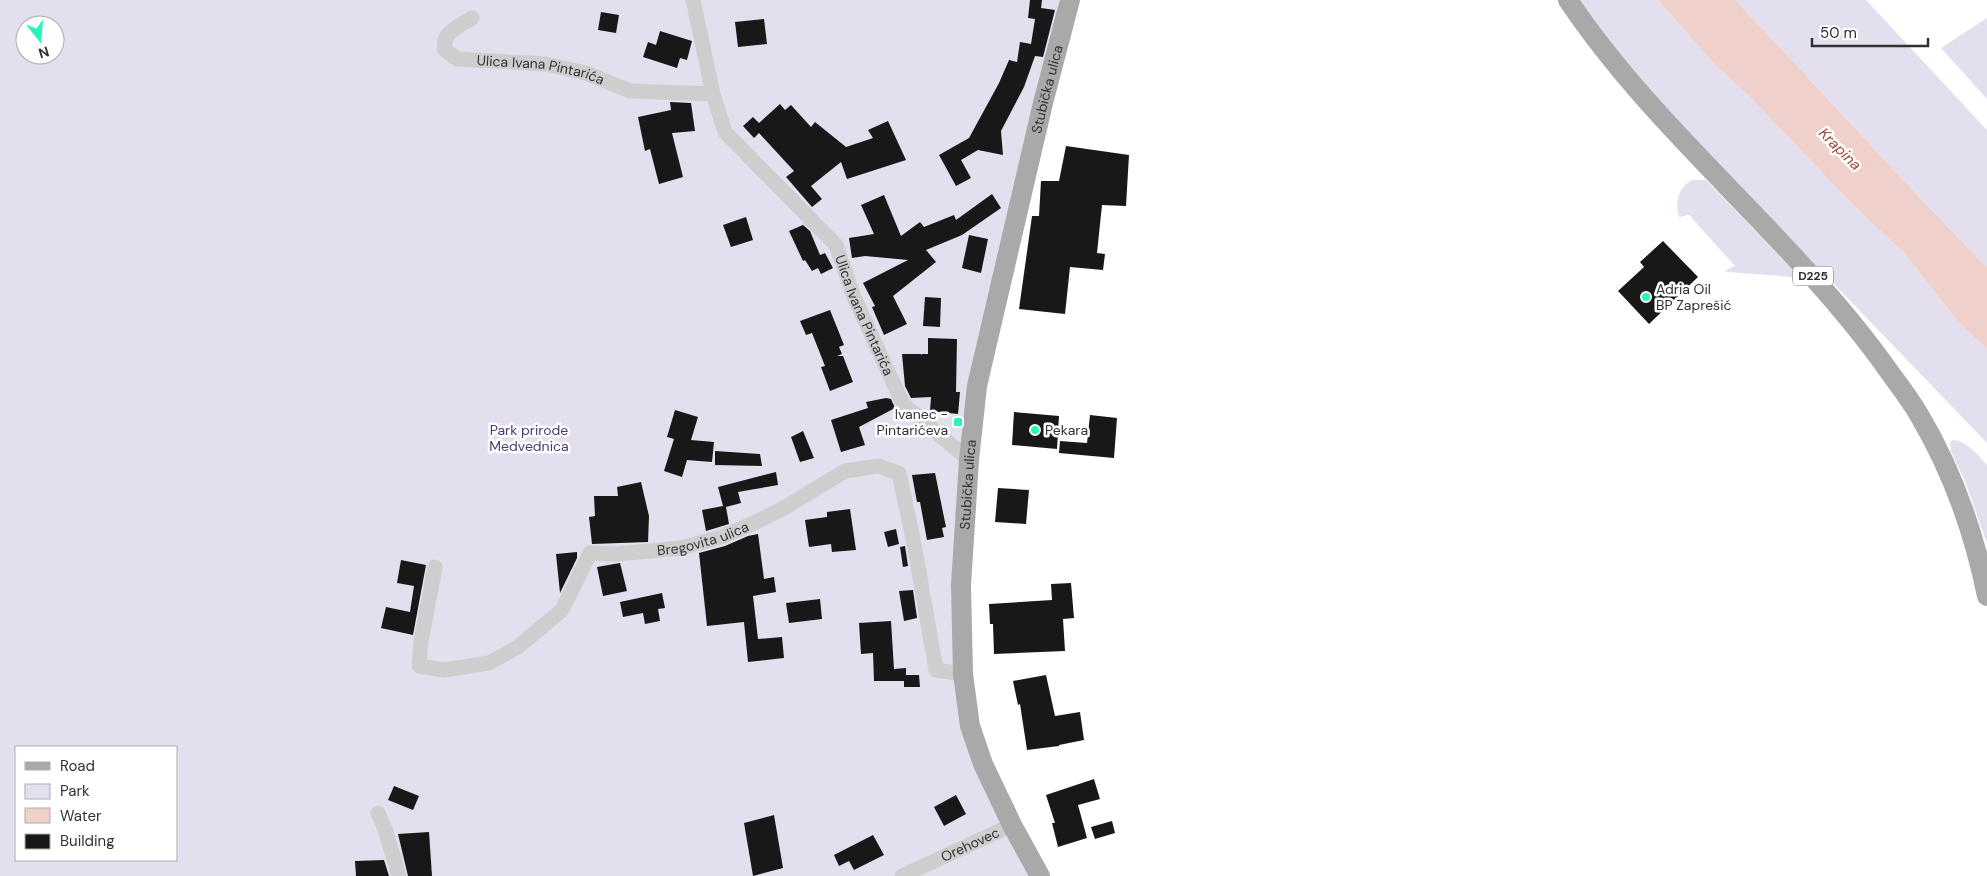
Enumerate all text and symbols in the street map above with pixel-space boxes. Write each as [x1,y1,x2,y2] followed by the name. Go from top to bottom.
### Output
[15,15,65,65] north arrow
[1812,15,1928,47] scale bar
[1820,23,1857,43] text: 50 m
[36,42,51,63] text: N
[1027,43,1067,135] street label: Stubička ulica
[476,51,607,89] street label: Ulica Ivana Pintarića
[1814,123,1866,175] water label: Krapina
[831,252,898,378] street label: Ulica Ivana Pintarića
[1793,266,1833,286] road number: D225
[1656,280,1732,314] place label: Adria Oil BP Zaprešić
[1640,291,1652,303] marker: Adria Oil BP Zaprešić
[877,405,948,439] place label: Ivanec - Pintarićeva
[952,416,964,428] marker: Ivanec - Pintarićeva
[489,421,569,455] park label: Park prirode Medvednica
[1045,421,1088,439] place label: Pekara
[1029,424,1041,436] marker: Pekara
[956,439,980,530] street label: Stubička ulica
[656,517,751,559] street label: Bregovita ulica
[15,746,178,861] legend
[60,756,95,776] text: Road
[60,781,90,801] text: Park
[60,806,102,826] text: Water
[938,823,1002,866] street label: Orehovec
[60,831,115,851] text: Building

